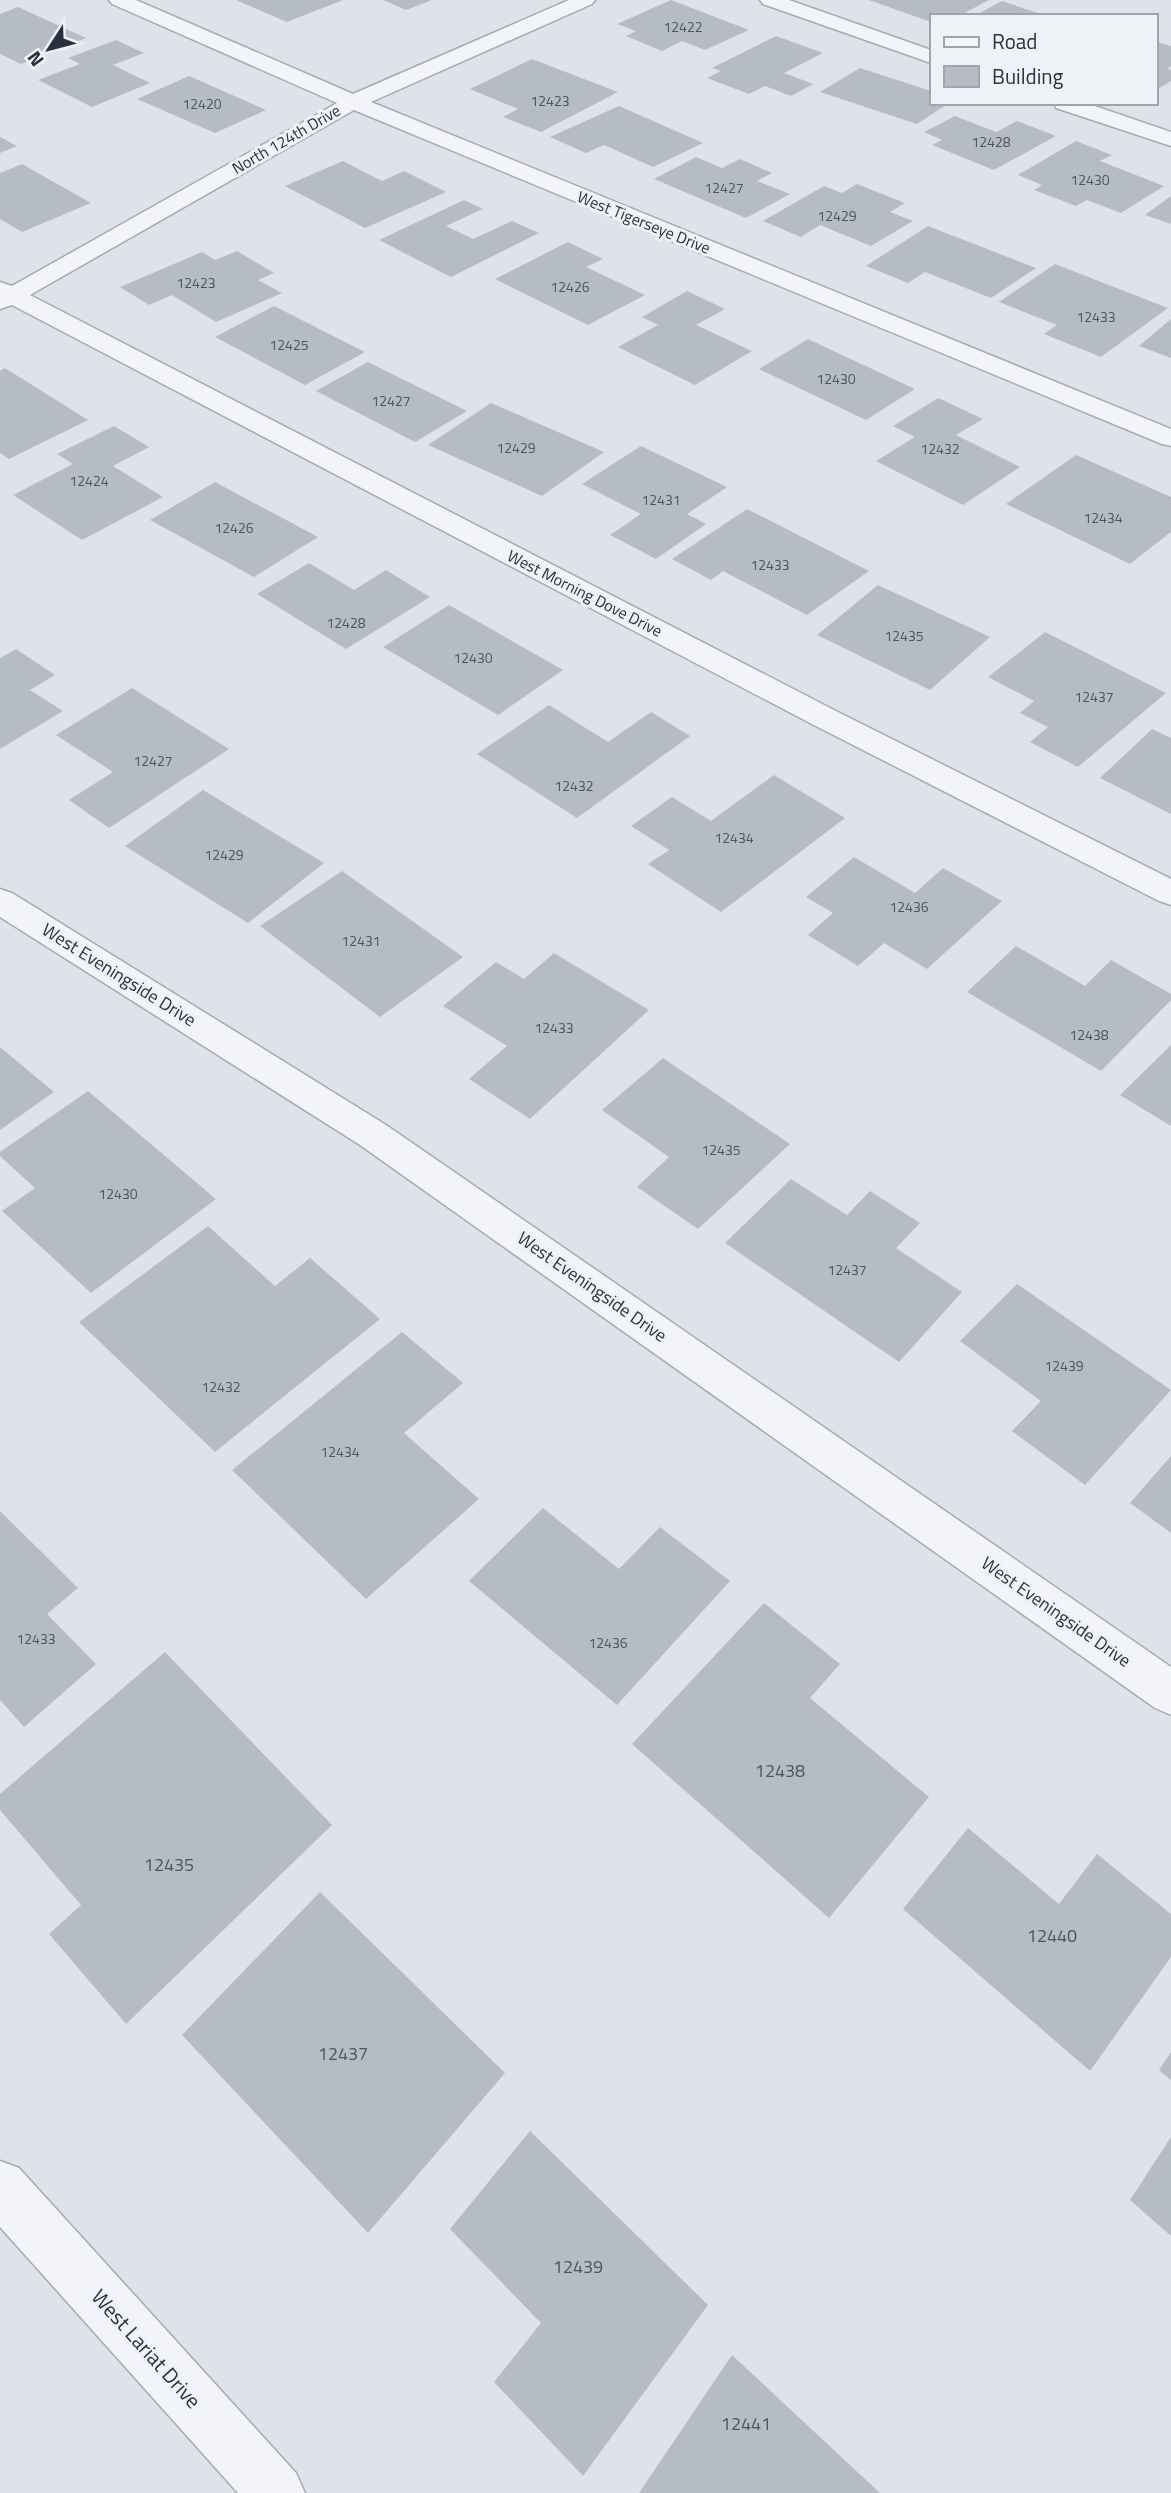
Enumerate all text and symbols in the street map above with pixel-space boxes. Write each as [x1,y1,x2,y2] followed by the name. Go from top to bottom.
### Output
[14,14,84,84] north arrow
[930,14,1157,105] legend
[663,16,703,37] house number: 12422
[992,25,1037,57] text: Road
[19,45,50,73] text: N
[992,60,1064,92] text: Building
[530,90,570,111] house number: 12423
[182,93,222,114] house number: 12420
[227,98,345,180] street label: North 124th Drive
[971,131,1011,152] house number: 12428
[1070,169,1110,190] house number: 12430
[704,177,744,198] house number: 12427
[574,184,714,260] street label: West Tigerseye Drive
[817,205,857,226] house number: 12429
[176,272,216,293] house number: 12423
[550,276,590,297] house number: 12426
[1076,306,1116,327] house number: 12433
[269,334,309,355] house number: 12425
[816,368,856,389] house number: 12430
[371,390,411,411] house number: 12427
[496,437,536,458] house number: 12429
[920,438,960,459] house number: 12432
[69,470,109,491] house number: 12424
[641,489,681,510] house number: 12431
[1083,507,1123,528] house number: 12434
[214,517,254,538] house number: 12426
[503,543,667,643] street label: West Morning Dove Drive
[750,554,790,575] house number: 12433
[326,612,366,633] house number: 12428
[884,625,924,646] house number: 12435
[453,647,493,668] house number: 12430
[1074,686,1114,707] house number: 12437
[133,750,173,771] house number: 12427
[554,775,594,796] house number: 12432
[714,827,754,848] house number: 12434
[204,844,244,865] house number: 12429
[889,896,929,917] house number: 12436
[37,916,202,1033] street label: West Eveningside Drive
[341,930,381,951] house number: 12431
[534,1017,574,1038] house number: 12433
[1069,1024,1109,1045] house number: 12438
[701,1139,741,1160] house number: 12435
[98,1183,138,1204] house number: 12430
[512,1225,673,1349] street label: West Eveningside Drive
[827,1259,867,1280] house number: 12437
[1044,1355,1084,1376] house number: 12439
[201,1376,241,1397] house number: 12432
[320,1441,360,1462] house number: 12434
[976,1550,1137,1674] street label: West Eveningside Drive
[16,1628,56,1649] house number: 12433
[588,1632,628,1653] house number: 12436
[755,1757,805,1784] house number: 12438
[144,1851,194,1878] house number: 12435
[1027,1922,1077,1949] house number: 12440
[318,2040,368,2067] house number: 12437
[553,2253,603,2280] house number: 12439
[84,2281,209,2415] street label: West Lariat Drive
[721,2410,771,2437] house number: 12441

